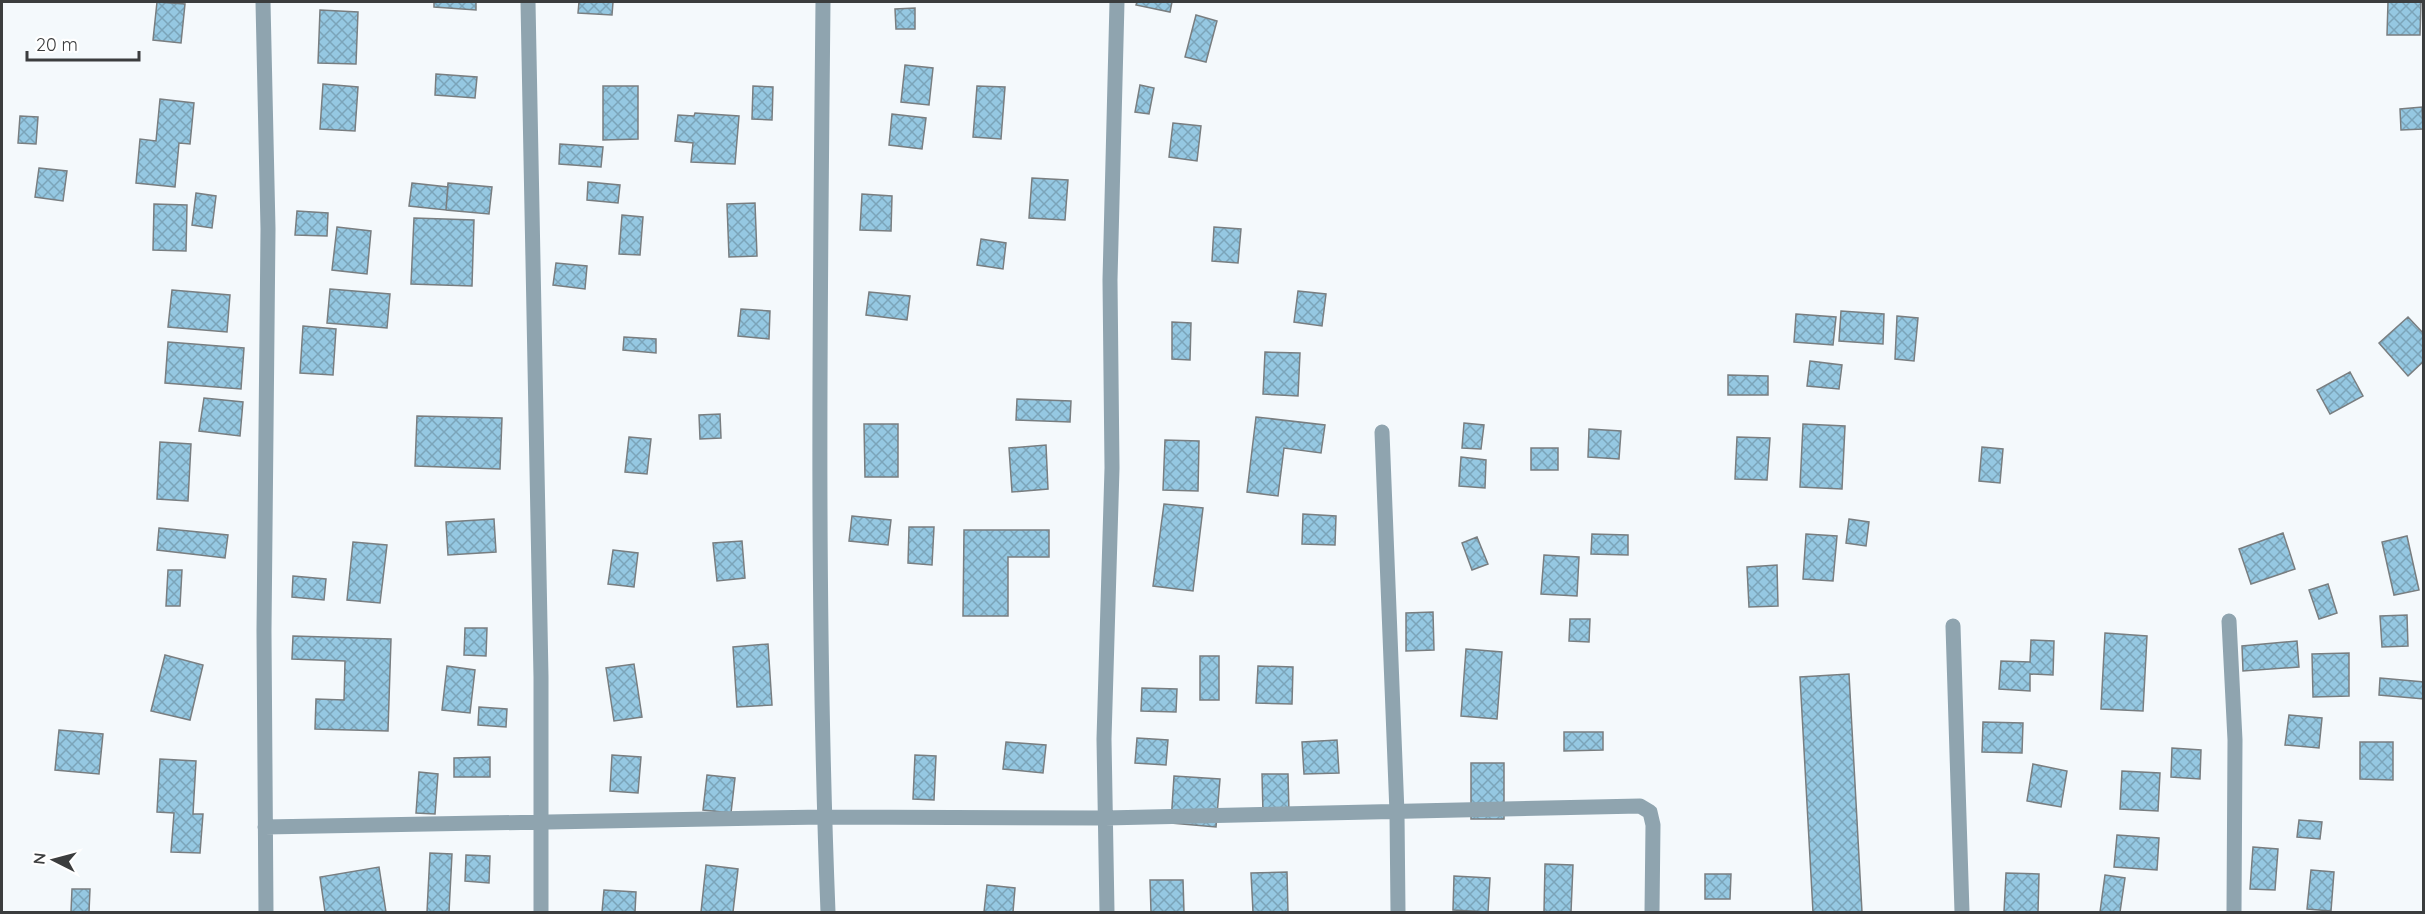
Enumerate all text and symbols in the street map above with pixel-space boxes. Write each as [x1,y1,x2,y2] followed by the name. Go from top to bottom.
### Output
[27,24,140,62] scale bar
[36,33,78,56] text: 20 m
[24,830,84,890] north arrow
[29,852,50,865] text: N

